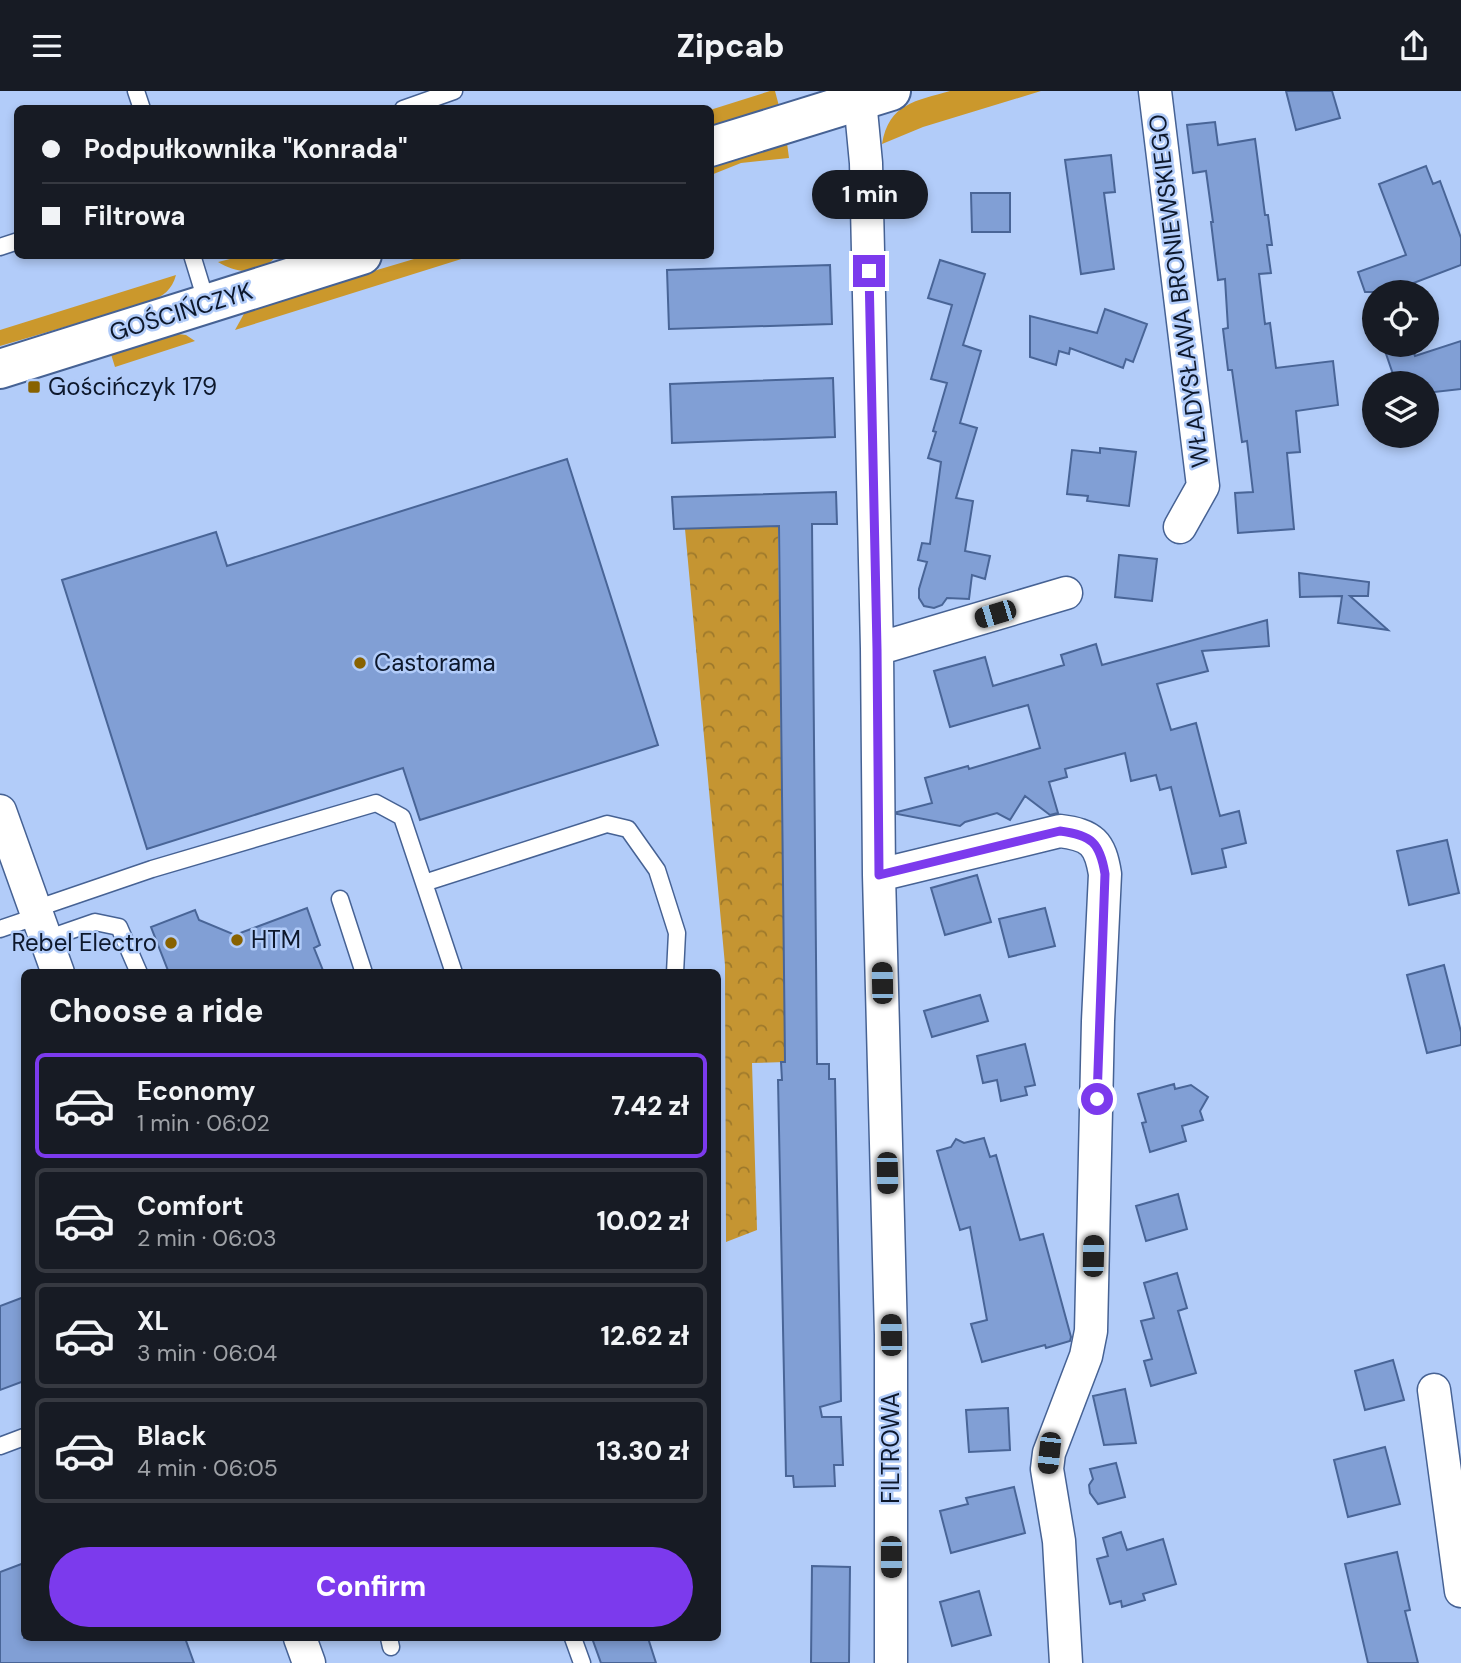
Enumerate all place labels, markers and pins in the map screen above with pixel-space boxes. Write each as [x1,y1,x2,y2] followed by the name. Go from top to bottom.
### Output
[48,371,217,402] place label: Gościńczyk 179
[26,379,42,395] marker: Gościńczyk 179
[374,647,495,678] place label: Castorama
[352,655,368,671] marker: Castorama
[251,924,301,955] place label: HTM
[11,927,157,958] place label: Rebel Electro
[229,932,245,948] marker: HTM
[163,935,179,951] marker: Rebel Electro

